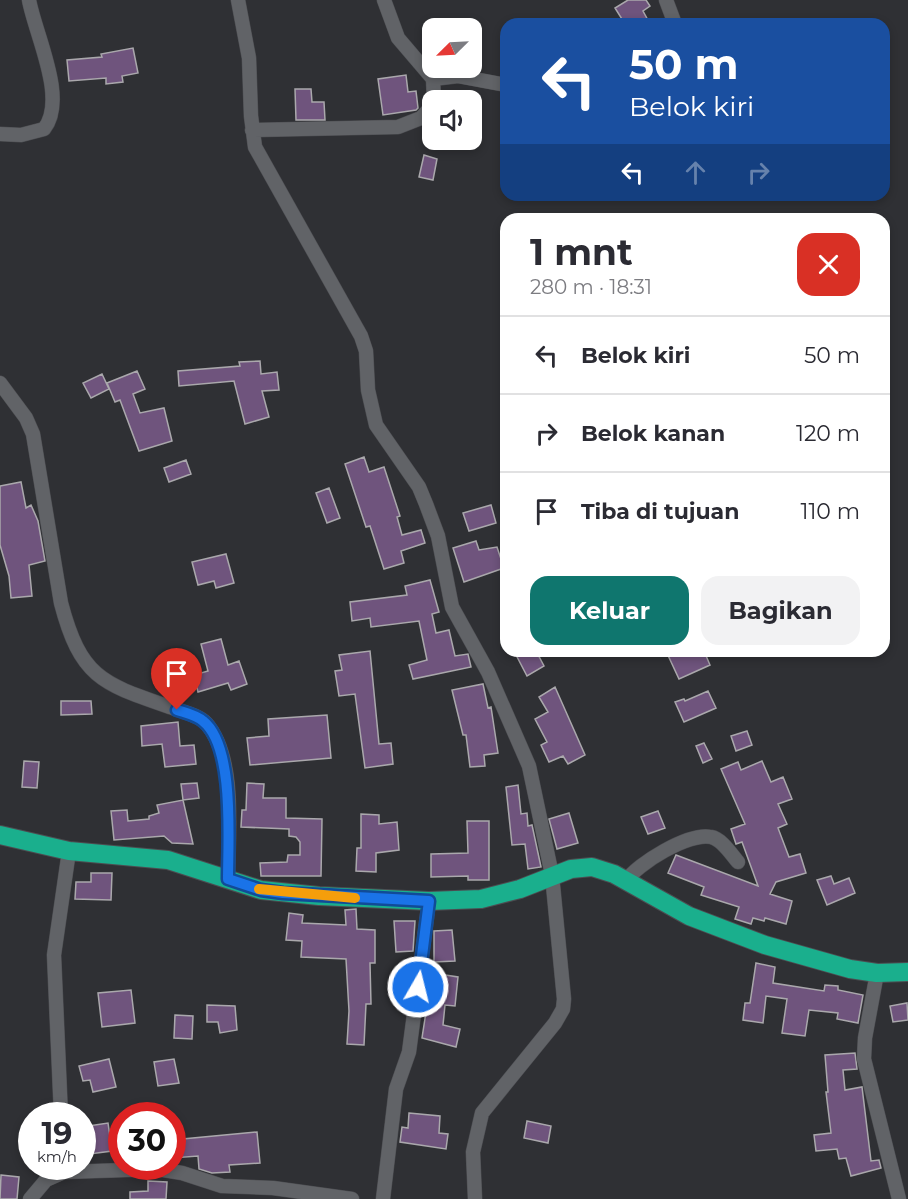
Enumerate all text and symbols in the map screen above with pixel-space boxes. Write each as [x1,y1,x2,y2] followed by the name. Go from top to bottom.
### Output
[422,18,482,78] north arrow
[422,18,482,150] map controls
[629,38,738,90] text: 50 m
[530,42,608,120] icon: left
[422,90,482,150] button: sound
[629,90,754,123] text: Belok kiri
[616,156,649,189] icon: left
[679,156,712,189] icon: ahead
[742,156,775,189] icon: right
[530,230,633,274] text: 1 mnt
[797,233,860,296] button: close
[530,275,652,299] text: 280 m · 18:31
[530,339,563,372] icon: left
[581,342,690,369] text: Belok kiri
[804,342,860,369] text: 50 m
[530,417,563,450] icon: right
[581,420,725,447] text: Belok kanan
[796,420,860,447] text: 120 m
[530,495,563,528] icon: arrive
[581,498,739,525] text: Tiba di tujuan
[800,498,860,525] text: 110 m
[530,576,689,645] button: Keluar
[701,576,860,645] button: Bagikan
[151,648,202,710] pin
[160,657,193,690] icon: arrive
[386,955,450,1019] position arrow
[108,1102,186,1180] speed limit sign: 30
[42,1115,72,1152] text: 19
[37,1147,77,1166] text: km/h

